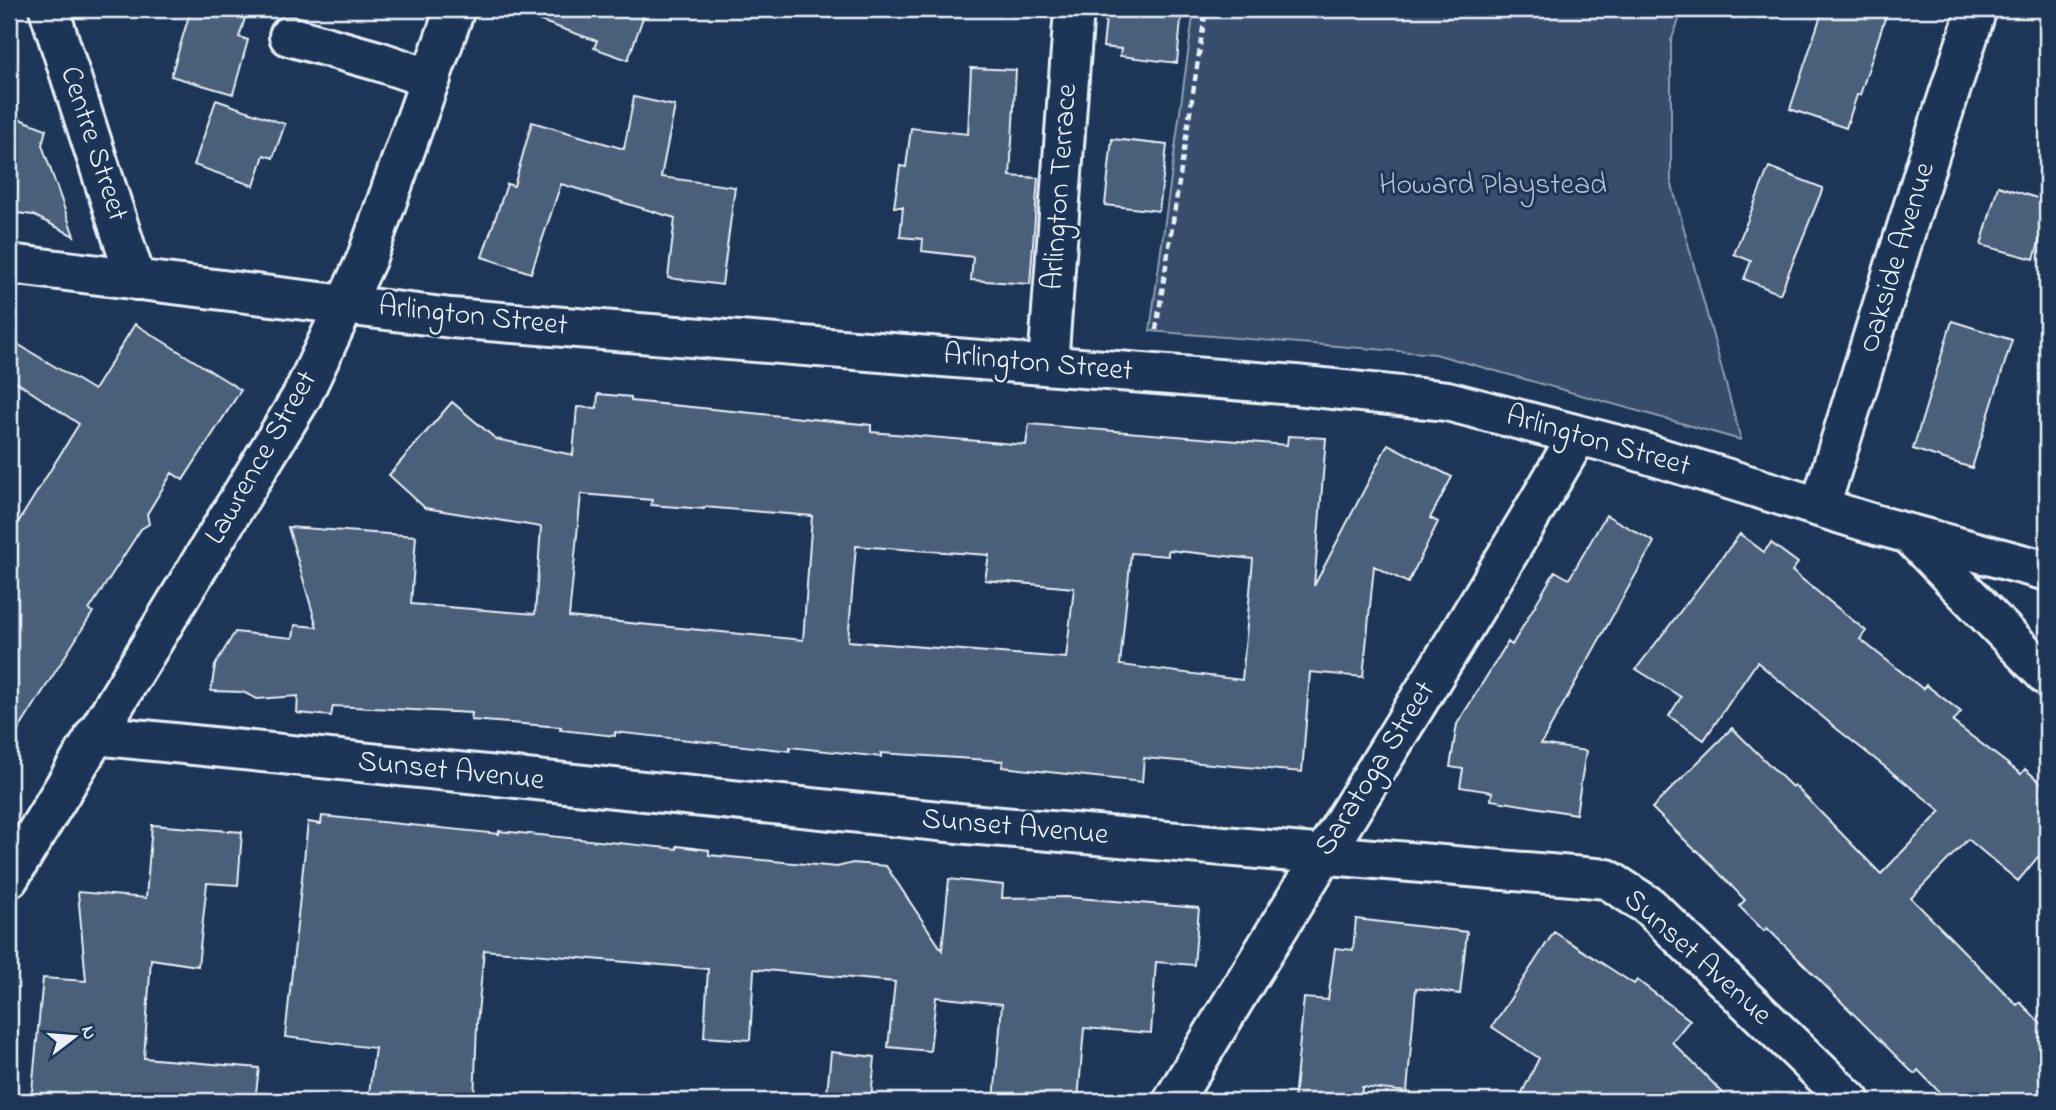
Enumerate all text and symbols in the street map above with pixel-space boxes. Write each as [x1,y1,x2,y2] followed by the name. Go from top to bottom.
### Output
[47,61,139,227] street label: Centre Street
[1032,82,1090,292] street label: Arlington Terrace
[1848,157,1948,359] street label: Oakside Avenue
[1379,164,1607,208] park label: Howard Playstead
[376,285,570,349] street label: Arlington Street
[941,334,1135,394] street label: Arlington Street
[194,363,330,553] street label: Lawrence Street
[1501,395,1695,489] street label: Arlington Street
[1304,673,1448,865] street label: Saratoga Street
[356,740,547,804] street label: Sunset Avenue
[920,798,1111,858] street label: Sunset Avenue
[1613,879,1782,1037] street label: Sunset Avenue
[38,1002,108,1072] north arrow
[73,1023,103,1043] text: N

